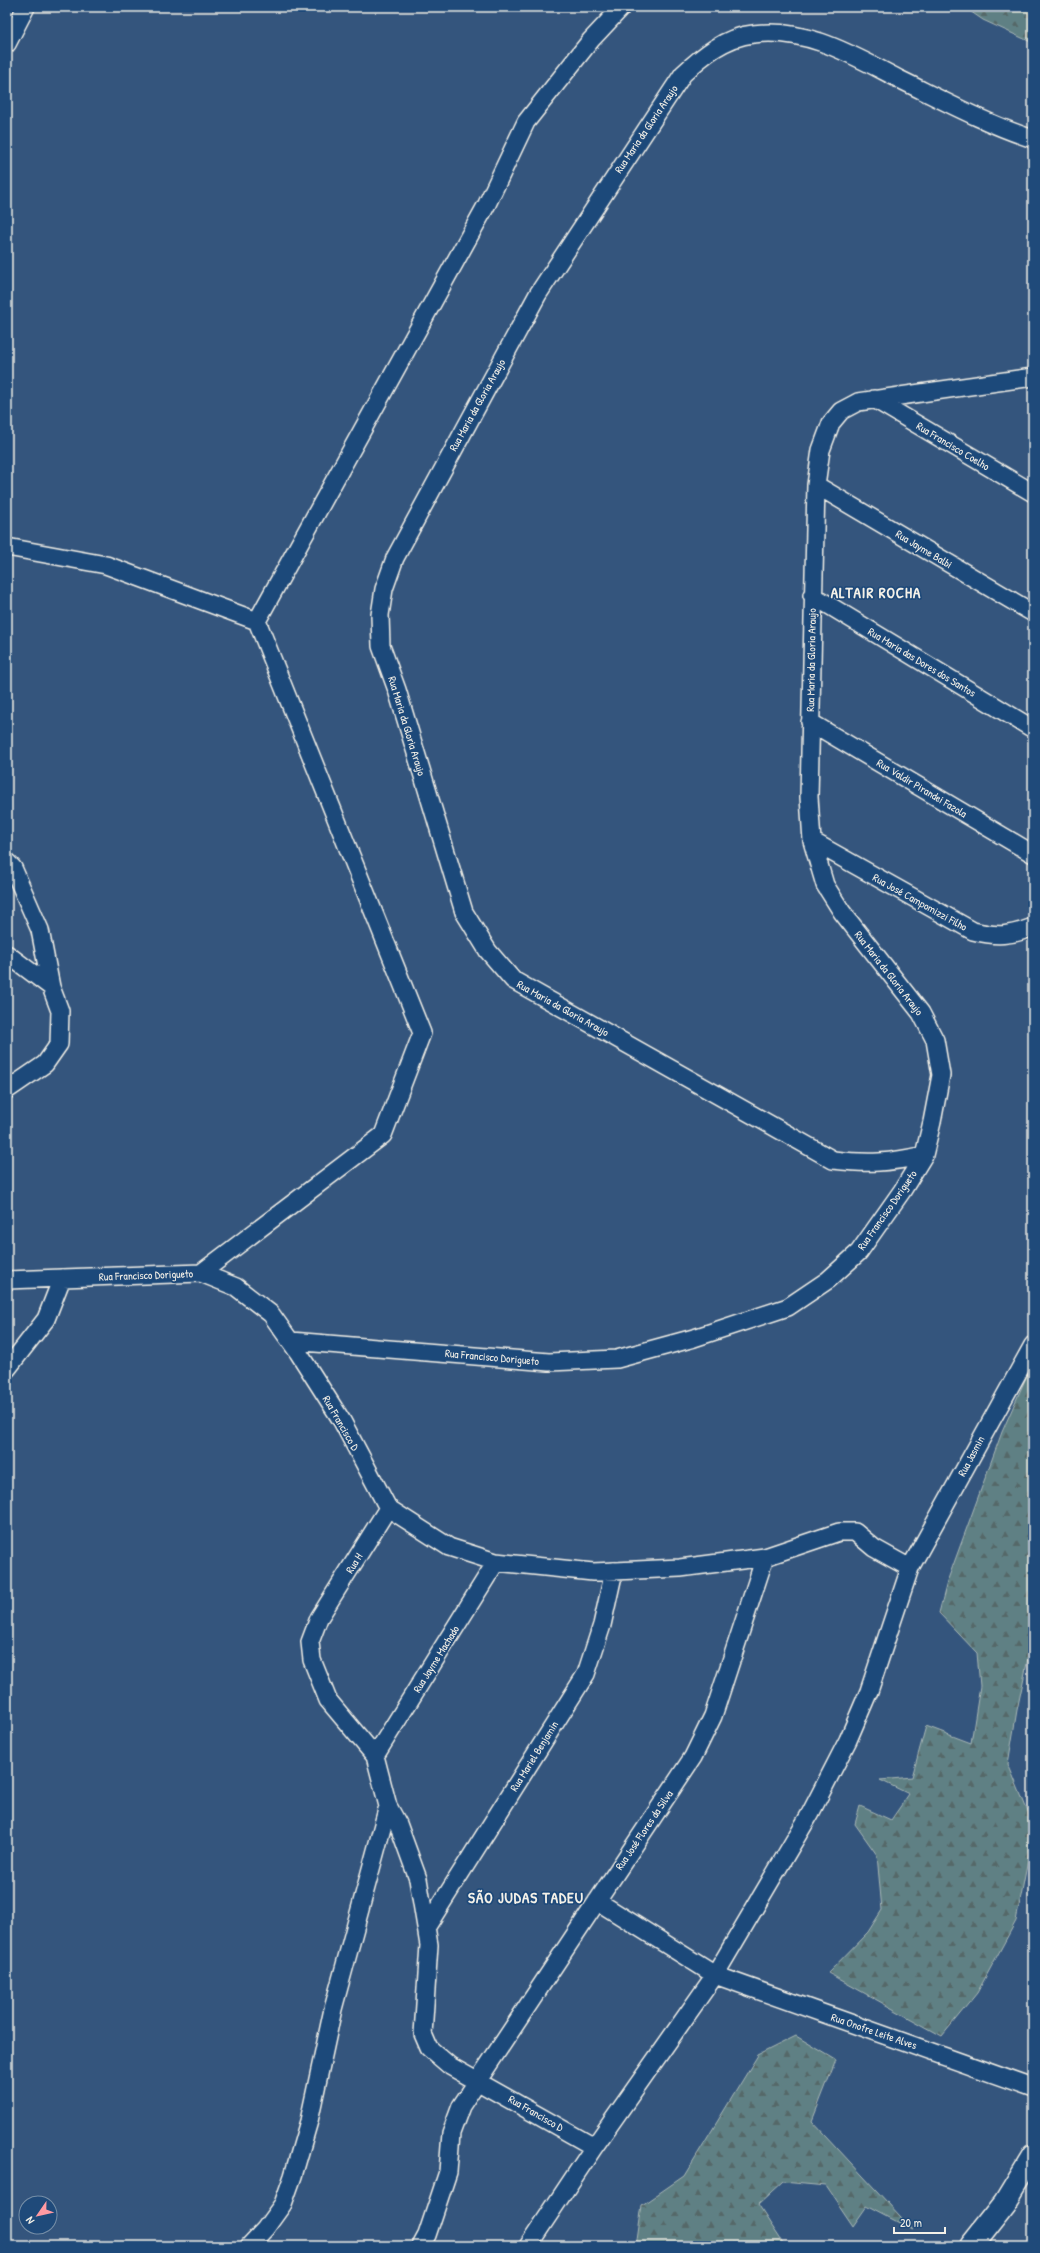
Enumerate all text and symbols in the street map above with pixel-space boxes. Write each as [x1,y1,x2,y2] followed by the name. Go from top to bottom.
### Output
[611,82,681,176] street label: Rua Maria da Gloria Araujo
[446,356,508,454] street label: Rua Maria da Gloria Araujo
[914,419,993,474] street label: Rua Francisco Coelho
[893,527,955,571] street label: Rua Jayme Balbi
[831,582,921,603] district label: ALTAIR ROCHA
[803,608,819,712] street label: Rua Maria da Gloria Araujo
[866,624,978,700] street label: Rua Maria das Dores dos Santos
[385,675,429,778] street label: Rua Maria da Gloria Araujo
[874,755,970,821] street label: Rua Valdir Pirandei Fazola
[870,870,970,934] street label: Rua José Campomizzi Filho
[852,928,927,1018] street label: Rua Maria da Gloria Araujo
[514,977,612,1039] street label: Rua Maria da Gloria Araujo
[854,1167,920,1253] street label: Rua Francisco Dorigueto
[99,1266,194,1284] street label: Rua Francisco Dorigueto
[444,1346,540,1368] street label: Rua Francisco Dorigueto
[320,1393,363,1454] street label: Rua Francisco D
[955,1433,987,1479] street label: Rua Jasmin
[342,1550,366,1576] street label: Rua H
[410,1622,462,1695] street label: Rua Jayme Machado
[507,1718,561,1794] street label: Rua Mariel Benjamin
[612,1787,676,1872] street label: Rua José Flores da Silva
[468,1887,584,1908] district label: SÃO JUDAS TADEU
[829,2010,919,2052] street label: Rua Onofre Leite Alves
[506,2092,567,2135] street label: Rua Francisco D
[18,2195,58,2235] north arrow
[894,2209,945,2235] scale bar
[22,2214,37,2227] text: N
[900,2214,922,2231] text: 20 m

